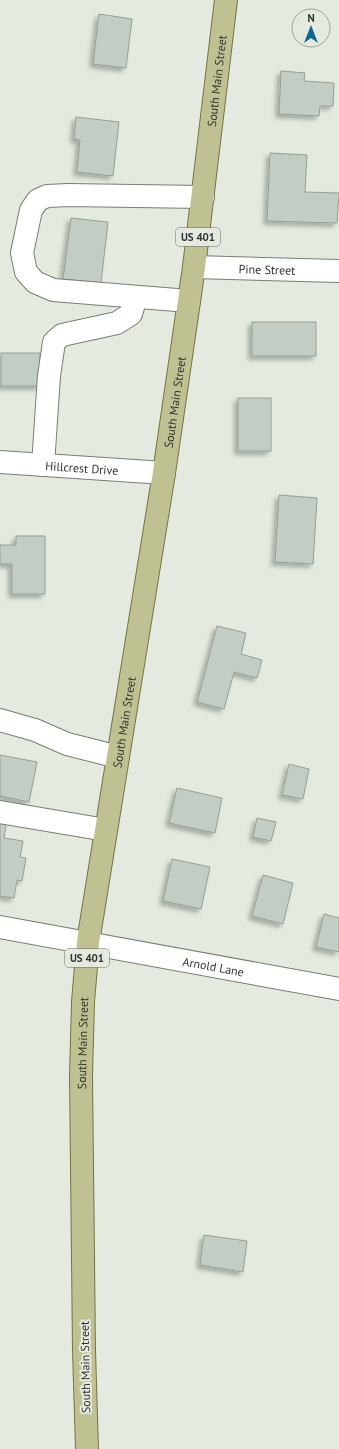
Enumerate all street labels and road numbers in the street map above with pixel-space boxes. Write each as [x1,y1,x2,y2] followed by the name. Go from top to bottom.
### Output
[203,34,229,128] street label: South Main Street
[176,228,220,246] road number: US 401
[239,261,295,277] street label: Pine Street
[160,355,188,449] street label: South Main Street
[45,458,119,477] street label: Hillcrest Drive
[109,675,138,769] street label: South Main Street
[65,949,109,967] road number: US 401
[182,953,245,979] street label: Arnold Lane
[73,996,91,1089] street label: South Main Street
[77,1321,93,1413] street label: South Main Street

